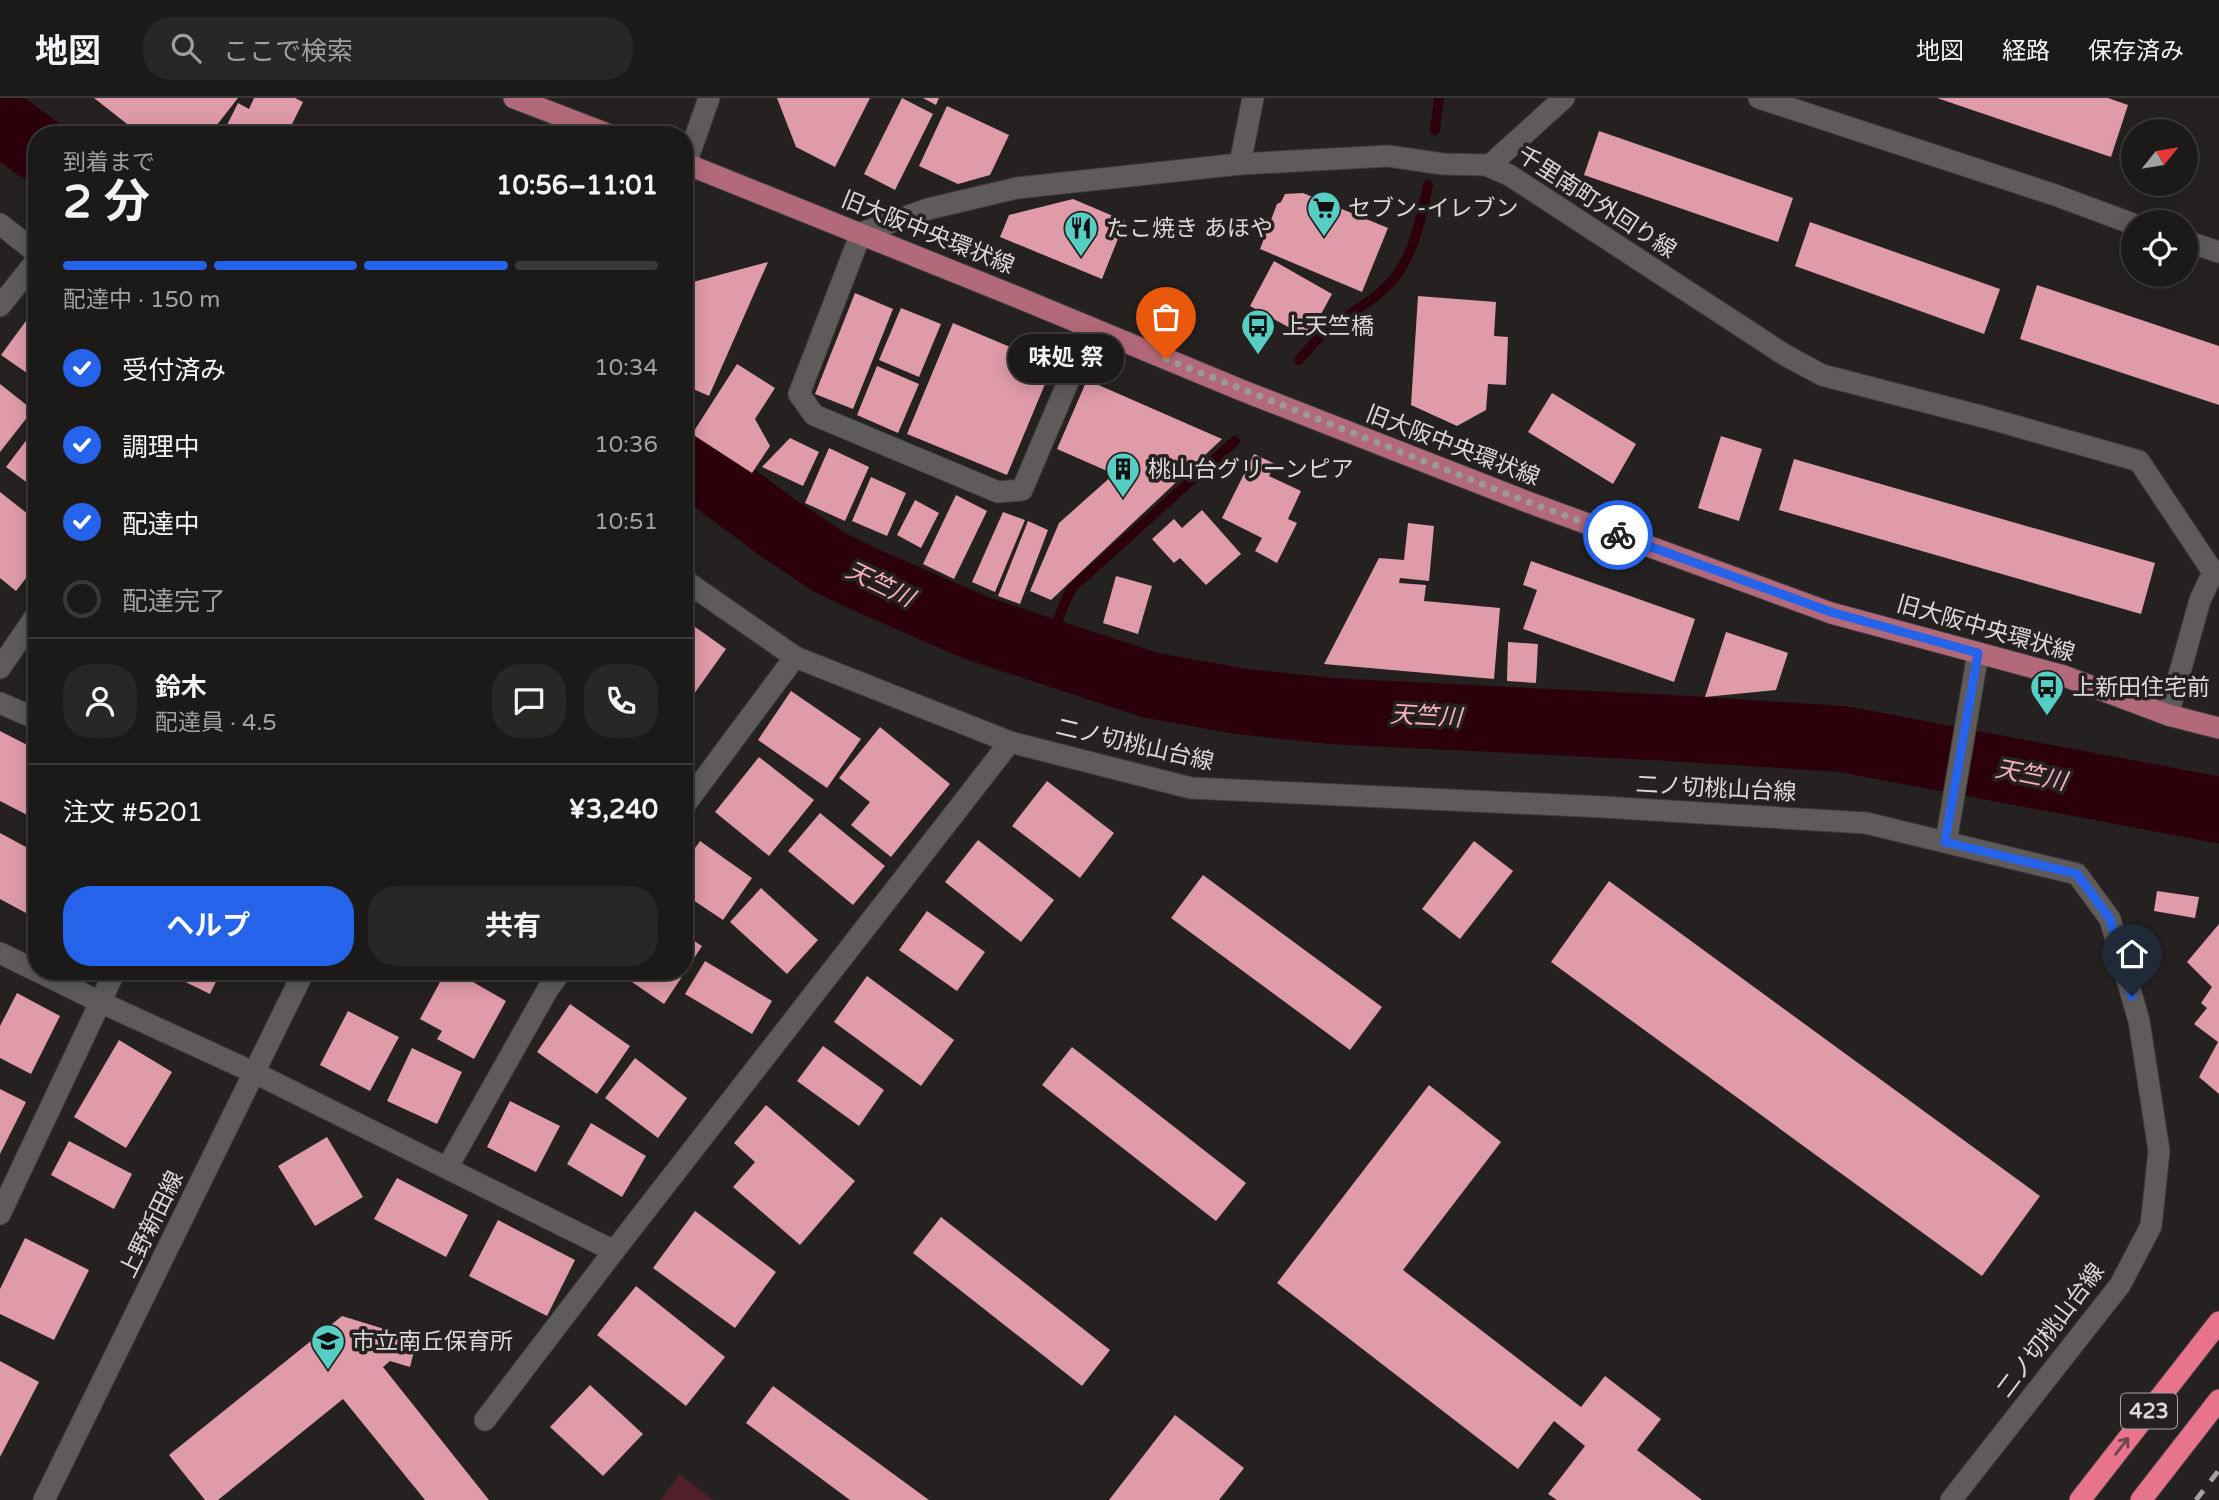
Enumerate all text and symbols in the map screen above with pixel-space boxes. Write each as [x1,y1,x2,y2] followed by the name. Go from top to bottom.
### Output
[143,17,633,80] search box
[167,29,205,67] icon: search
[35,32,101,71] text: 地図
[223,36,353,67] text: ここで検索
[1916,37,1964,66] text: 地図
[2002,37,2050,66] text: 経路
[2088,37,2184,66] text: 保存済み
[2121,119,2198,196] north arrow
[2121,119,2198,287] map controls
[1512,141,1681,265] street label: 千里南町外回り線
[63,149,155,177] text: 到着まで
[496,170,658,201] text: 10:56–11:01
[63,175,150,230] text: 2 分
[837,185,1018,280] street label: 旧大阪中央環状線
[1305,189,1343,238] supermarket icon: セブン-イレブン
[1348,195,1518,223] place label: セブン-イレブン
[1062,209,1100,258] restaurant icon: たこ焼き あほや
[2121,210,2198,287] button: locate
[1106,215,1273,243] place label: たこ焼き あほや
[63,286,220,314] text: 配達中 · 150 m
[1136,287,1196,359] pin
[1147,298,1185,336] icon: bag
[1239,307,1277,356] bus stop icon: 上天竺橋
[1282,313,1374,341] place label: 上天竺橋
[1009,334,1124,384] callout: 味処 祭
[1029,344,1103,372] text: 味処 祭
[63,349,101,387] icon: check
[594,354,658,382] text: 10:34
[122,355,226,386] text: 受付済み
[1362,400,1544,492] street label: 旧大阪中央環状線
[63,426,101,464] icon: check
[594,431,658,459] text: 10:36
[122,432,200,463] text: 調理中
[1104,450,1142,499] building icon: 桃山台グリーンピア
[1148,456,1354,484] place label: 桃山台グリーンピア
[1583,500,1653,570] courier
[63,503,101,541] icon: check
[594,508,658,536] text: 10:51
[122,509,200,540] text: 配達中
[1599,516,1637,554] icon: bike
[841,556,921,615] water label: 天竺川
[122,586,226,617] text: 配達完了
[1893,590,2078,668] street label: 旧大阪中央環状線
[63,664,137,738] button: person
[492,664,566,738] button: chat
[584,664,658,738] button: phone
[2028,668,2066,717] bus stop icon: 上新田住宅前
[155,672,207,703] text: 鈴木
[2072,674,2210,702] place label: 上新田住宅前
[1389,700,1466,733] water label: 天竺川
[155,709,277,737] text: 配達員 · 4.5
[1053,713,1216,777] street label: 二ノ切桃山台線
[1993,754,2072,797] water label: 天竺川
[1635,771,1797,807] street label: 二ノ切桃山台線
[569,794,658,825] text: ¥3,240
[63,797,203,828] text: 注文 #5201
[63,886,354,966] button: ヘルプ
[368,886,658,966] button: 共有
[2102,924,2162,996] pin
[2113,935,2151,973] icon: home
[114,1167,190,1282] street label: 上野新田線
[1991,1258,2110,1403] street label: 二ノ切桃山台線
[309,1322,347,1371] school or university icon: 市立南丘保育所
[352,1328,513,1356] place label: 市立南丘保育所
[2121,1394,2177,1428] road number: 423
[2114,1438,2129,1456] one-way arrow

